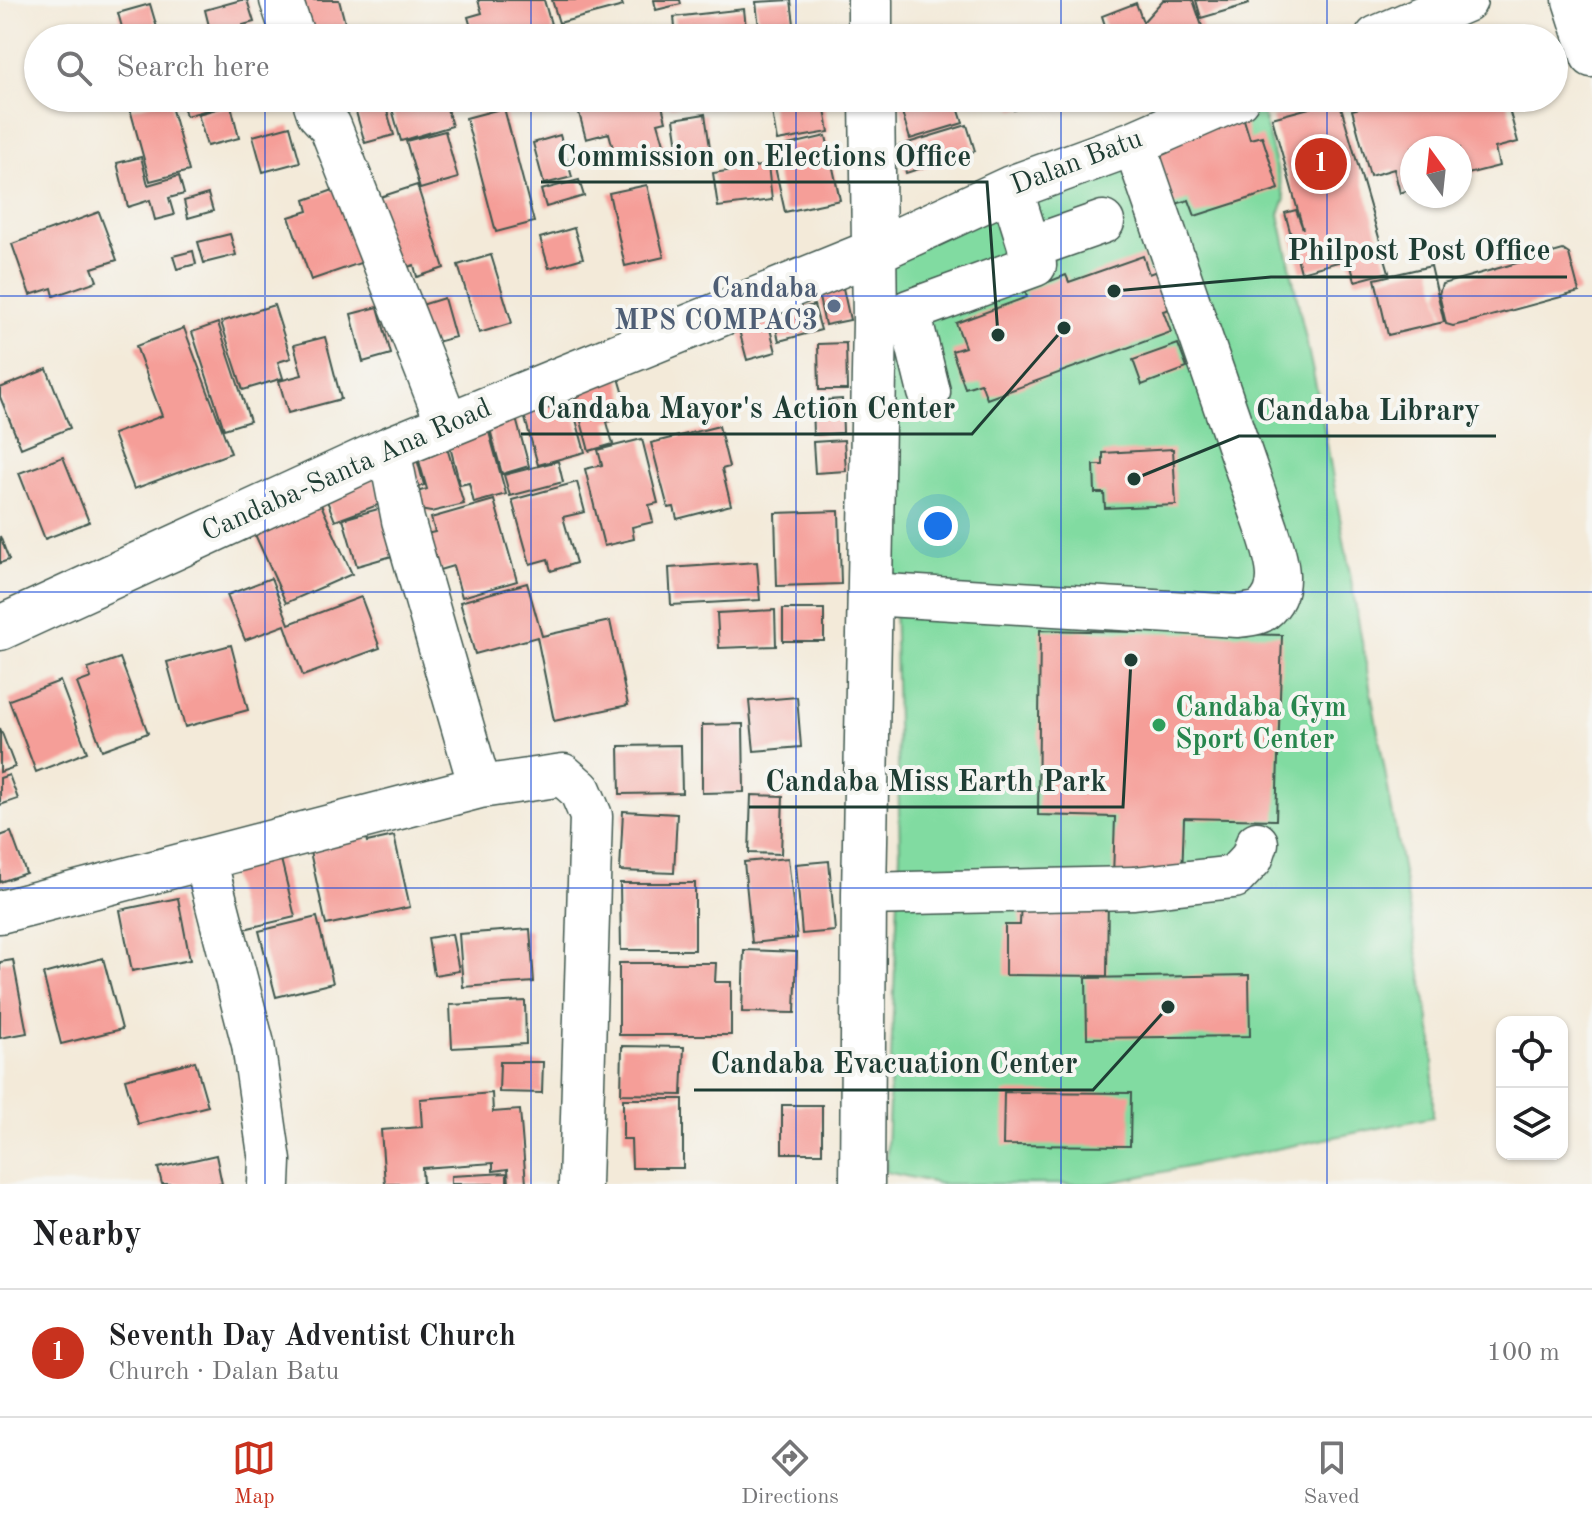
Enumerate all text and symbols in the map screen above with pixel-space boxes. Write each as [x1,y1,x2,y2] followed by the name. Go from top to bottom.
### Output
[24,24,1568,112] search box
[52,46,96,90] icon: search
[116,53,270,83] text: Search here
[1008,125,1146,201] street label: Dalan Batu
[541,128,987,182] callout: Commission on Elections Office
[1295,134,1347,194] pin: 1
[1400,136,1472,208] north arrow
[557,143,971,173] text: Commission on Elections Office
[1271,223,1567,277] callout: Philpost Post Office
[1287,237,1551,267] text: Philpost Post Office
[614,276,818,336] place label: Candaba MPS COMPAC3
[825,297,843,315] marker: Candaba MPS COMPAC3
[521,380,972,434] callout: Candaba Mayor's Action Center
[1239,382,1496,436] callout: Candaba Library
[198,395,496,547] street label: Candaba-Santa Ana Road
[537,395,955,425] text: Candaba Mayor's Action Center
[1256,397,1480,427] text: Candaba Library
[918,506,958,546] your location
[1175,695,1347,755] place label: Candaba Gym Sport Center
[1150,716,1168,734] marker: Candaba Gym Sport Center
[749,753,1123,807] callout: Candaba Miss Earth Park
[765,768,1107,798] text: Candaba Miss Earth Park
[1496,1016,1568,1160] map controls
[1496,1016,1568,1088] button: locate
[694,1036,1093,1090] callout: Candaba Evacuation Center
[710,1050,1078,1080] text: Candaba Evacuation Center
[1496,1088,1568,1160] button: layers
[32,1219,142,1253] text: Nearby
[108,1322,516,1352] text: Seventh Day Adventist Church
[50,1340,66,1366] text: 1
[1487,1340,1560,1366] text: 100 m
[108,1359,340,1385] text: Church · Dalan Batu
[232,1436,276,1511] tab: Map
[741,1436,839,1511] tab: Directions
[1304,1436,1360,1511] tab: Saved

